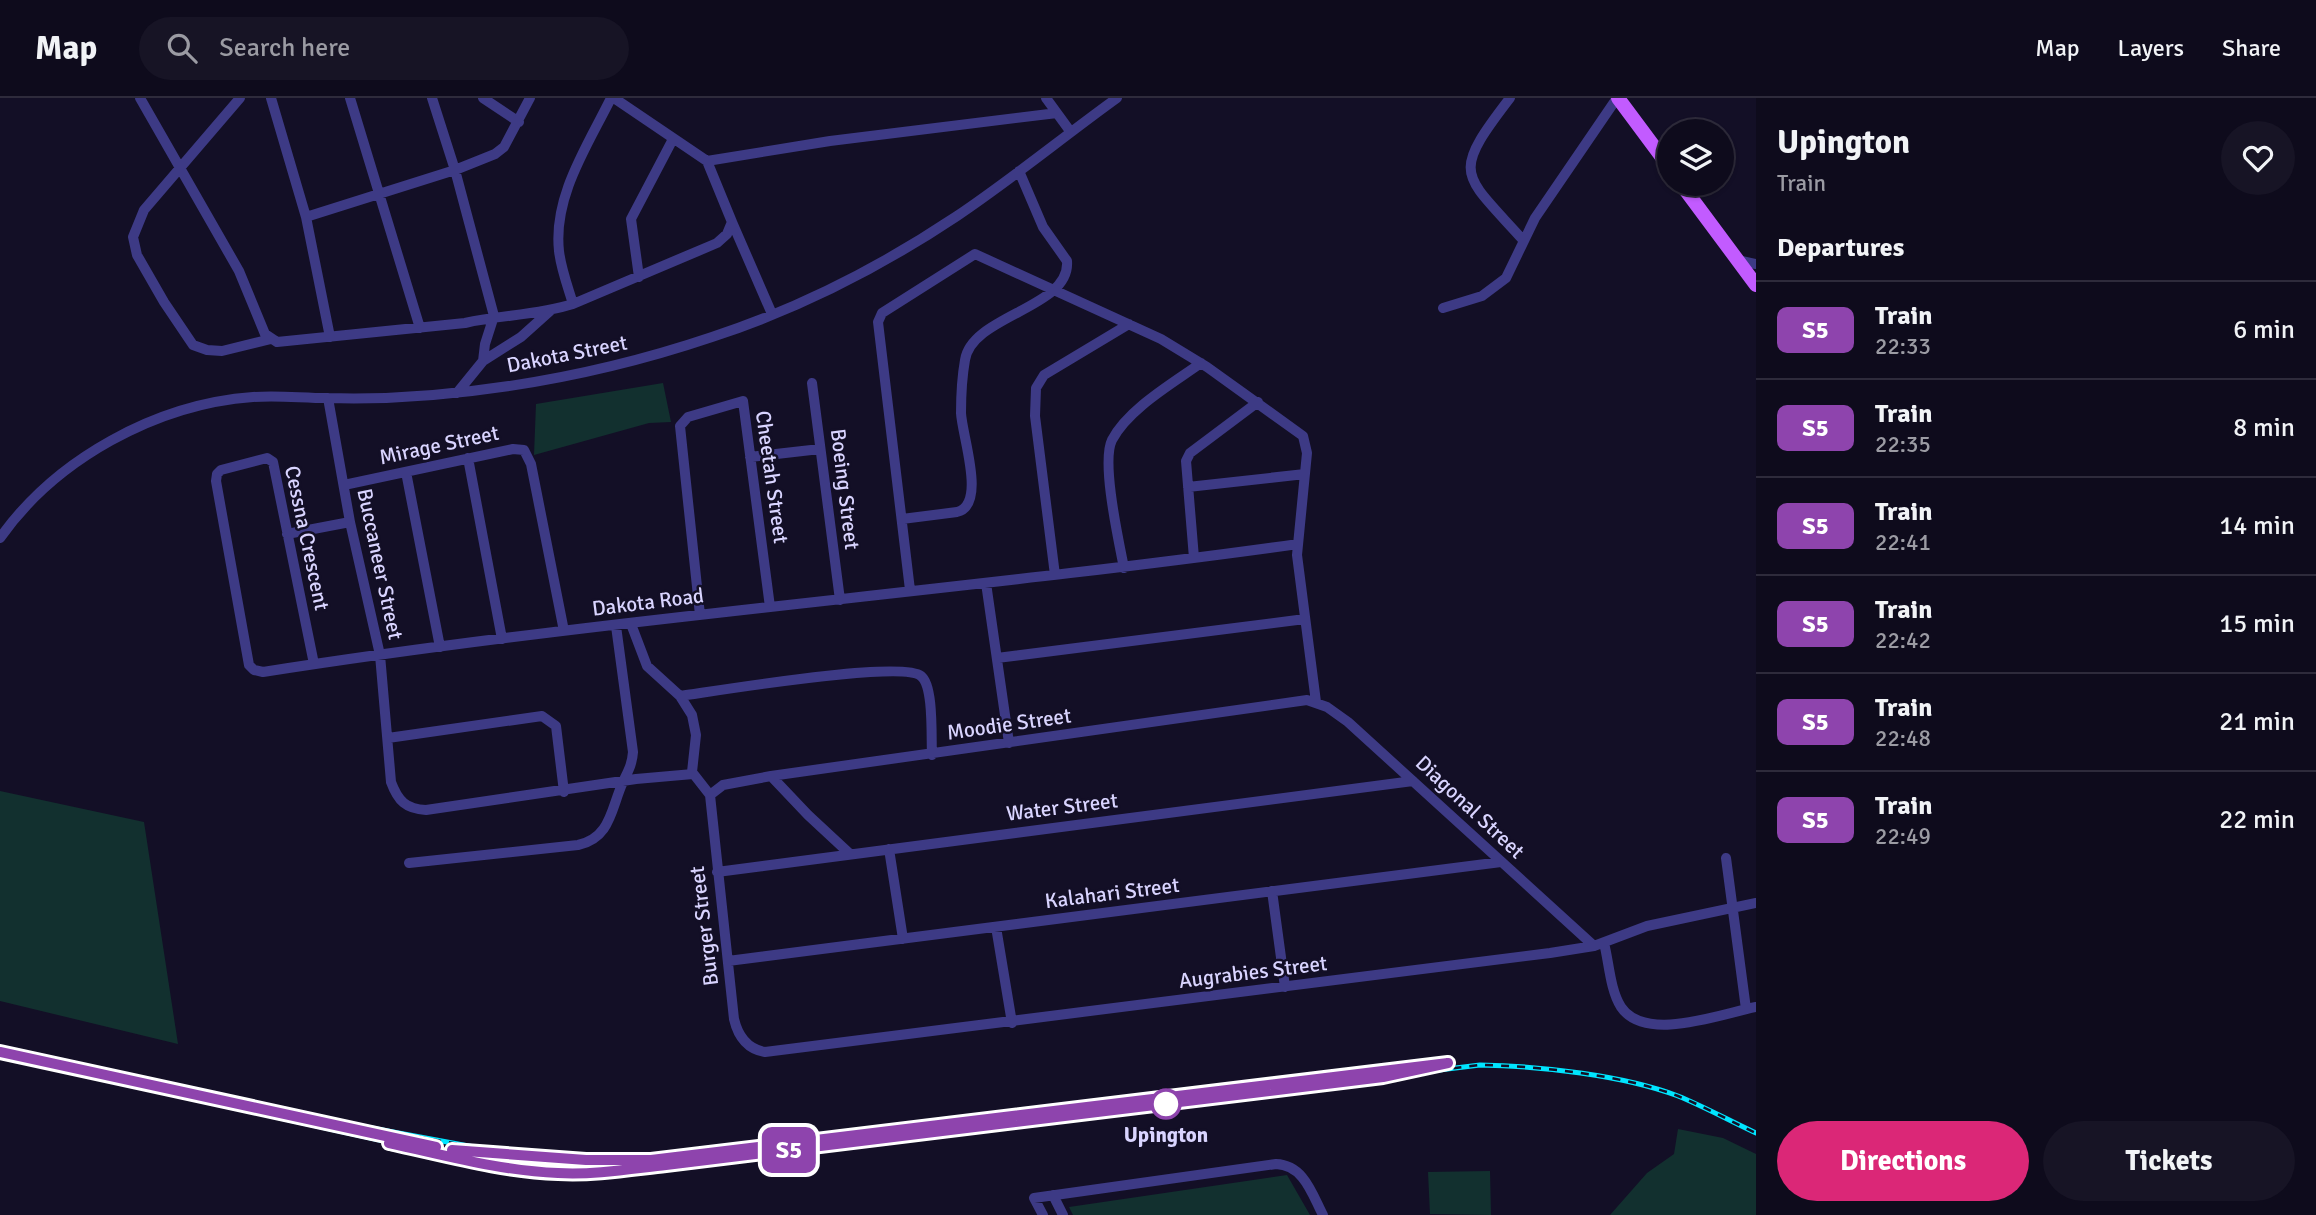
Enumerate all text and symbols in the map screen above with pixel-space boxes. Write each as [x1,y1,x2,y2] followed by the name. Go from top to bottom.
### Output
[139,17,629,80] search box
[35,28,97,69] text: Map
[163,29,201,67] icon: search
[219,32,350,64] text: Search here
[2035,33,2080,63] text: Map
[2118,33,2184,63] text: Layers
[2222,33,2281,63] text: Share
[1657,119,1734,196] map controls
[1657,119,1734,196] button: layers
[2221,121,2295,195] button: heart
[1777,122,1910,163] text: Upington
[1777,169,1826,198] text: Train
[1777,232,1904,264] text: Departures
[1875,300,1933,332] text: Train
[2233,314,2295,346] text: 6 min
[1802,315,1829,345] text: S5
[505,330,629,378] street label: Dakota Street
[1875,332,1931,361] text: 22:33
[1875,398,1933,430] text: Train
[750,409,794,545] street label: Cheetah Street
[2233,412,2295,444] text: 8 min
[1802,413,1829,443] text: S5
[377,420,501,470] street label: Mirage Street
[825,427,865,551] street label: Boeing Street
[1875,430,1931,459] text: 22:35
[279,463,335,613] street label: Cessna Crescent
[351,486,409,642] street label: Buccaneer Street
[1875,496,1933,528] text: Train
[2219,510,2295,542] text: 14 min
[1802,511,1829,541] text: S5
[1875,528,1931,557] text: 22:41
[591,582,705,622] street label: Dakota Road
[1875,594,1933,626] text: Train
[2219,608,2295,640] text: 15 min
[1802,609,1829,639] text: S5
[1875,626,1931,655] text: 22:42
[1875,692,1933,724] text: Train
[945,702,1073,746] street label: Moodie Street
[2219,706,2295,738] text: 21 min
[1802,707,1829,737] text: S5
[1875,724,1931,753] text: 22:48
[1410,750,1530,864] street label: Diagonal Street
[1005,787,1119,827] street label: Water Street
[1875,790,1933,822] text: Train
[2219,804,2295,836] text: 22 min
[1802,805,1829,835] text: S5
[1875,822,1931,851] text: 22:49
[684,865,724,987] street label: Burger Street
[1043,872,1181,914] street label: Kalahari Street
[1177,950,1329,994] street label: Augrabies Street
[1151,1089,1181,1119] marker: Upington
[1777,1121,2029,1201] button: Directions
[2043,1121,2295,1201] button: Tickets
[1124,1122,1208,1148] place label: Upington
[758,1127,820,1173] line badge: S5
[776,1135,802,1165] text: S5

